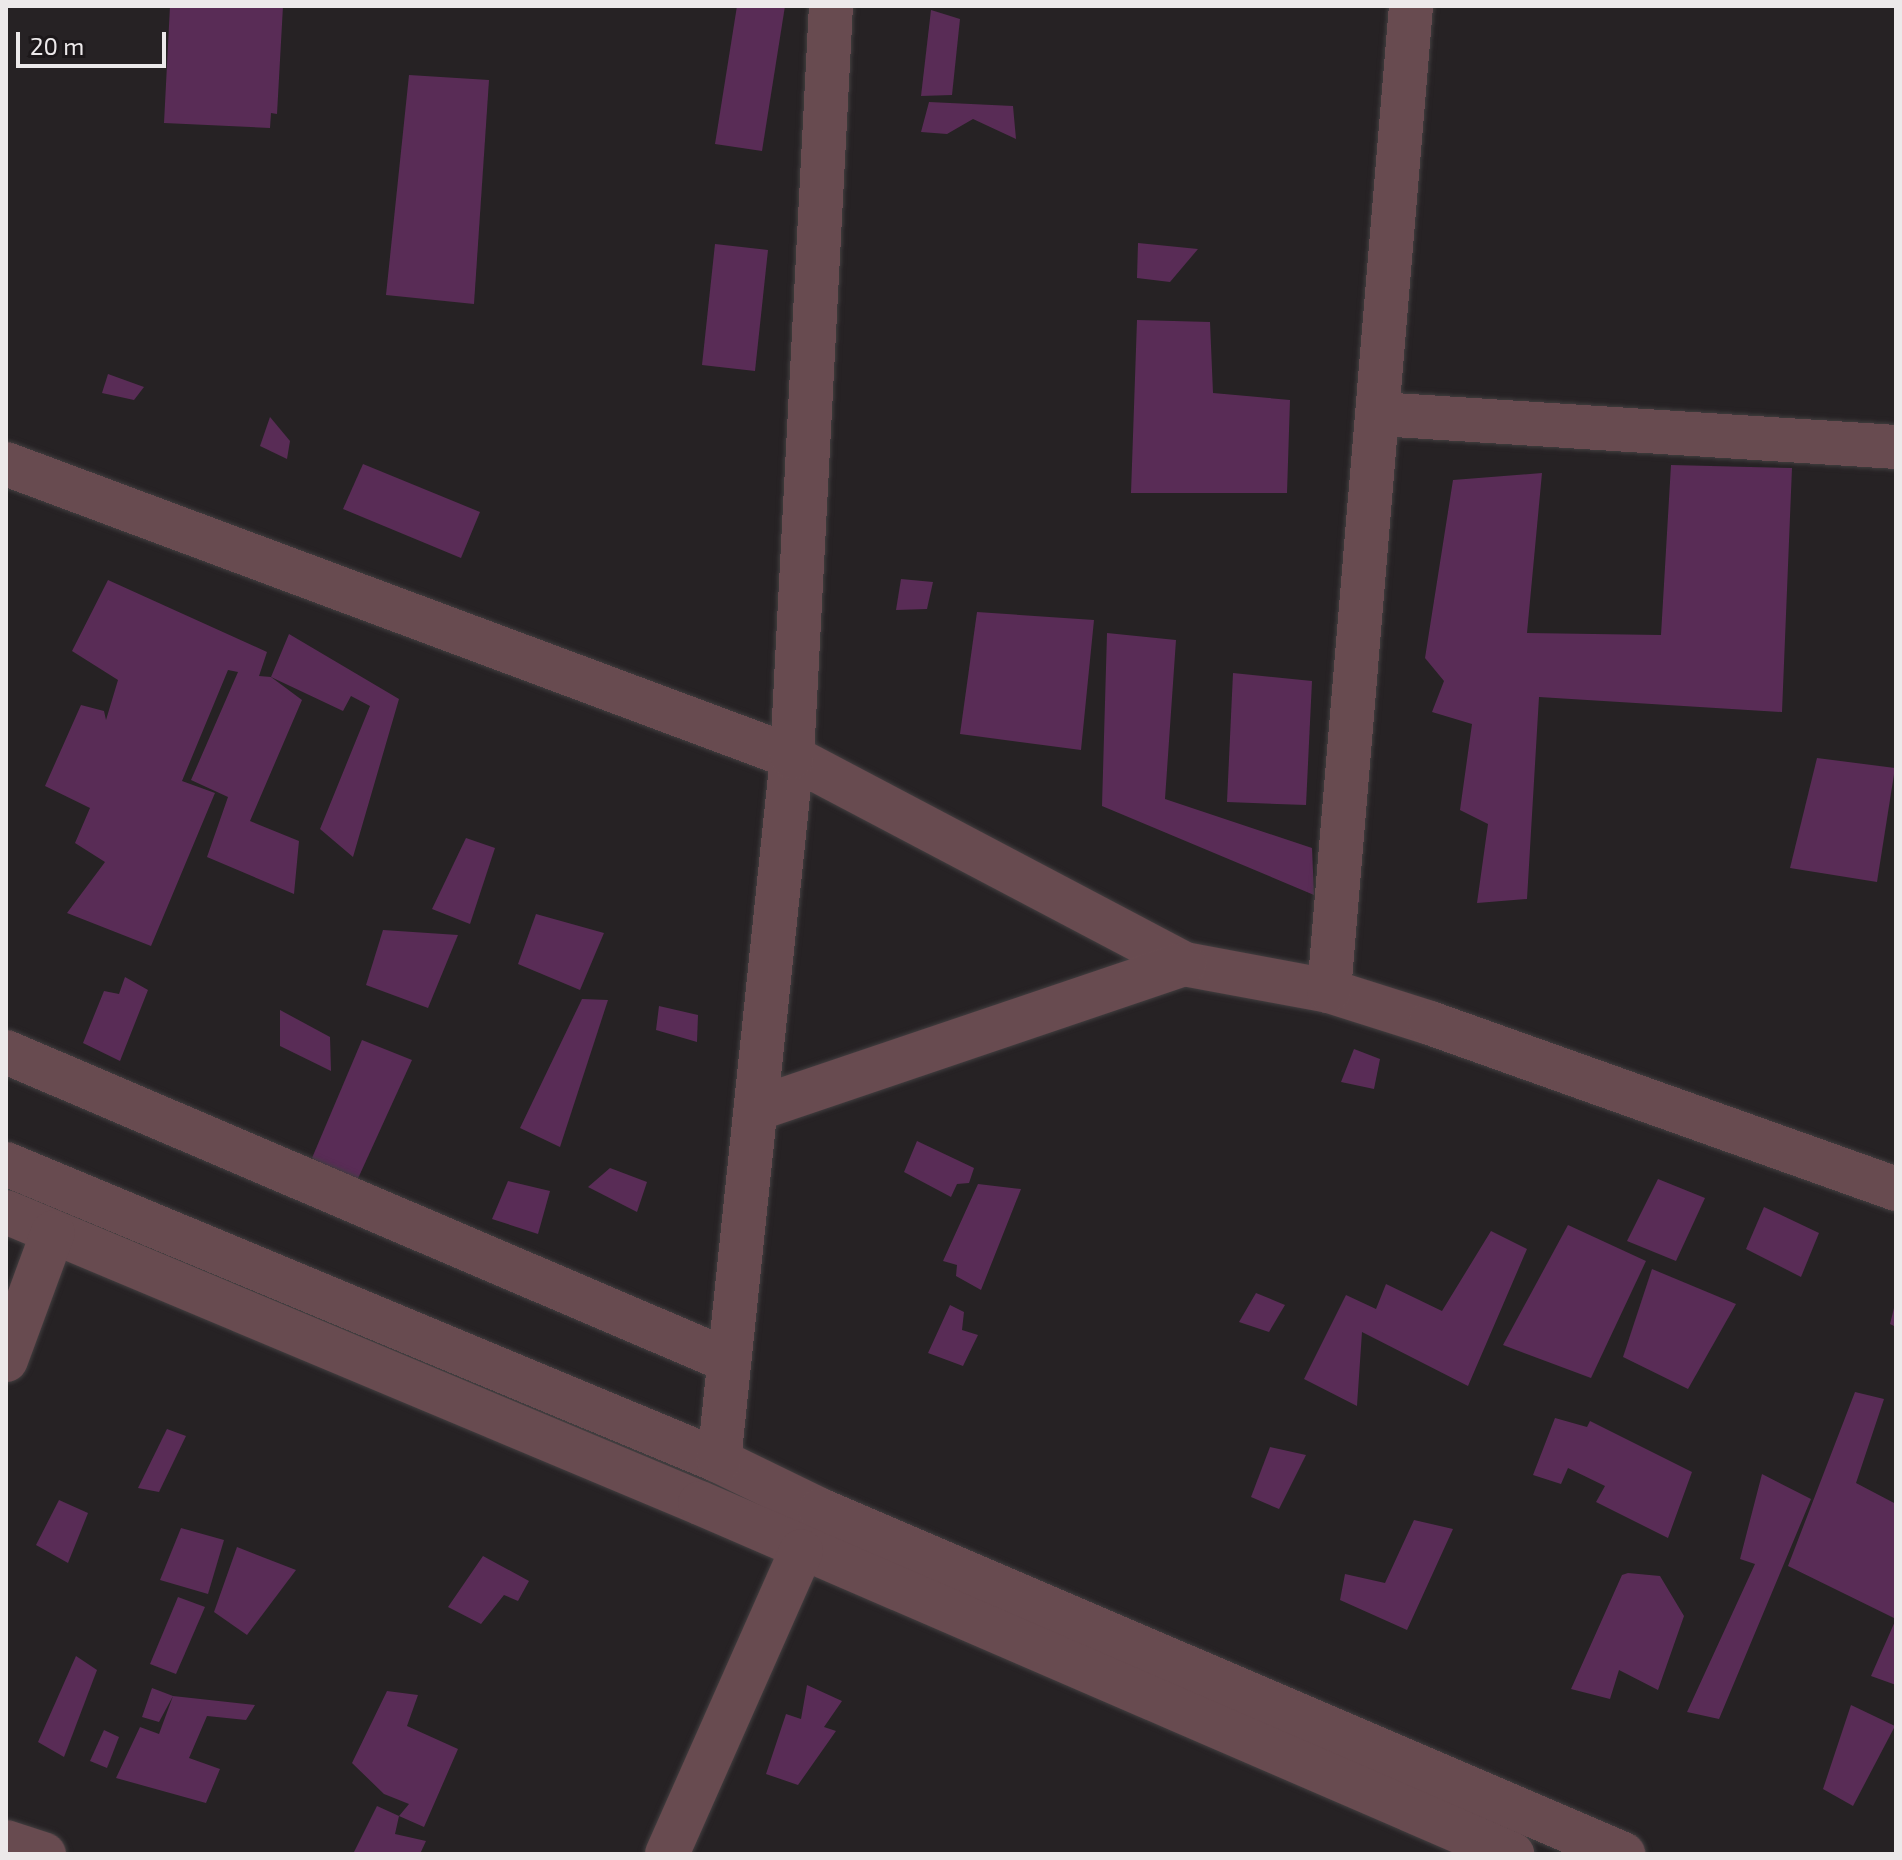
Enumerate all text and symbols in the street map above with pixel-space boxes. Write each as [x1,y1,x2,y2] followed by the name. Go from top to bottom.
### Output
[20,16,170,66] scale bar
[30,31,84,60] text: 20 m

